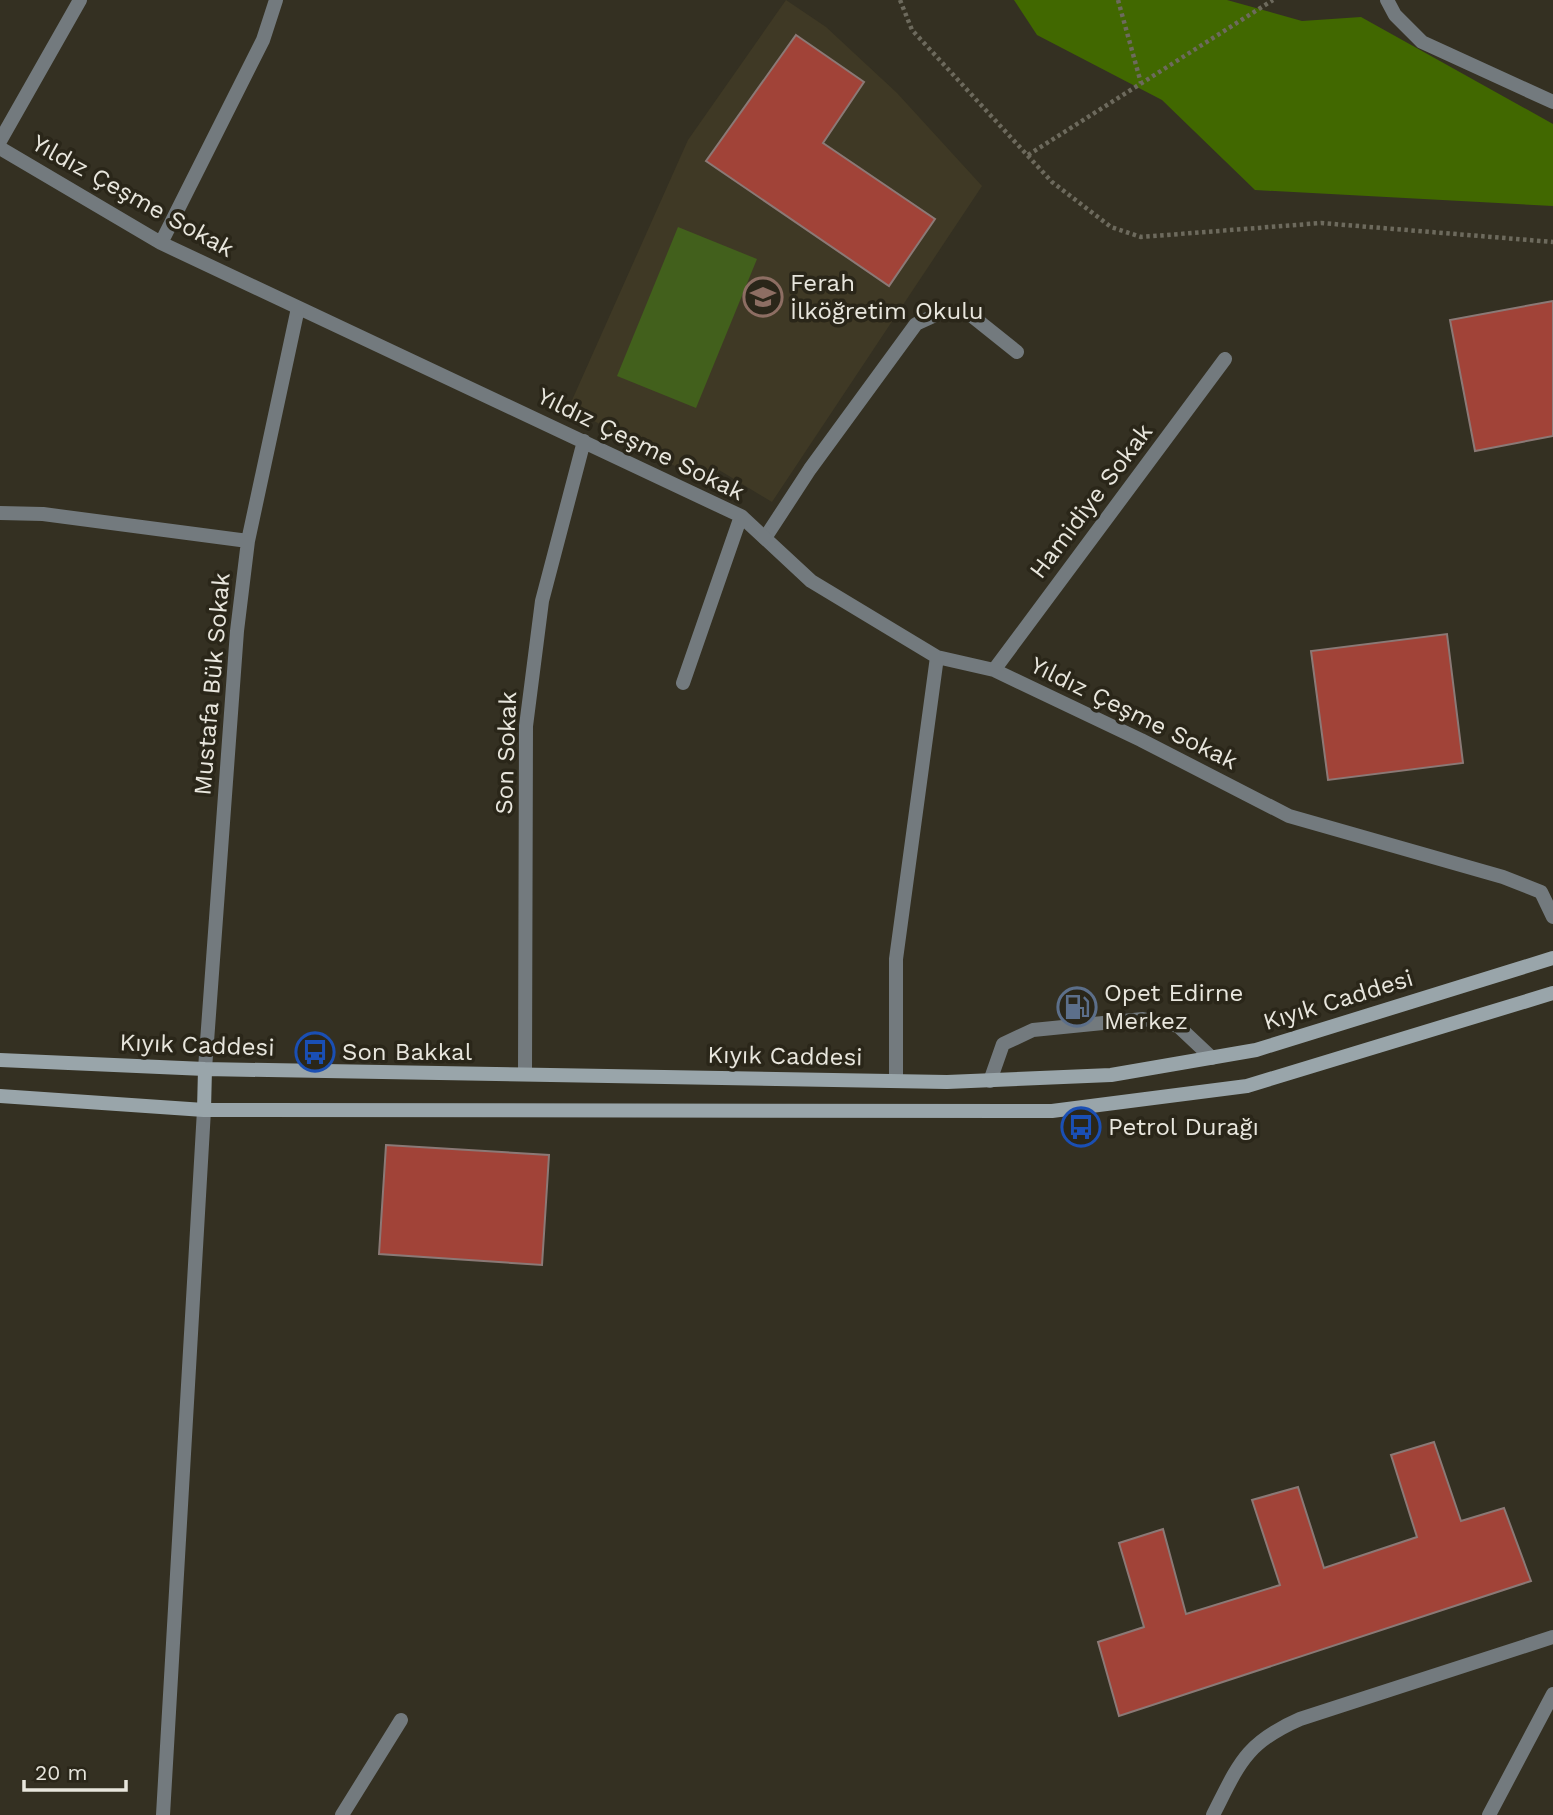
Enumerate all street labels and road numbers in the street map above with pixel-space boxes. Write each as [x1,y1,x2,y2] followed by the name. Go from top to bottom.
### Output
[27,129,239,263] street label: Yıldız Çeşme Sokak
[533,382,749,506] street label: Yıldız Çeşme Sokak
[1024,418,1159,584] street label: Hamidiye Sokak
[188,571,236,796] street label: Mustafa Bük Sokak
[1026,651,1242,775] street label: Yıldız Çeşme Sokak
[490,691,522,815] street label: Son Sokak
[1260,964,1416,1036] street label: Kıyık Caddesi
[119,1028,275,1062] street label: Kıyık Caddesi
[707,1041,863,1071] street label: Kıyık Caddesi

